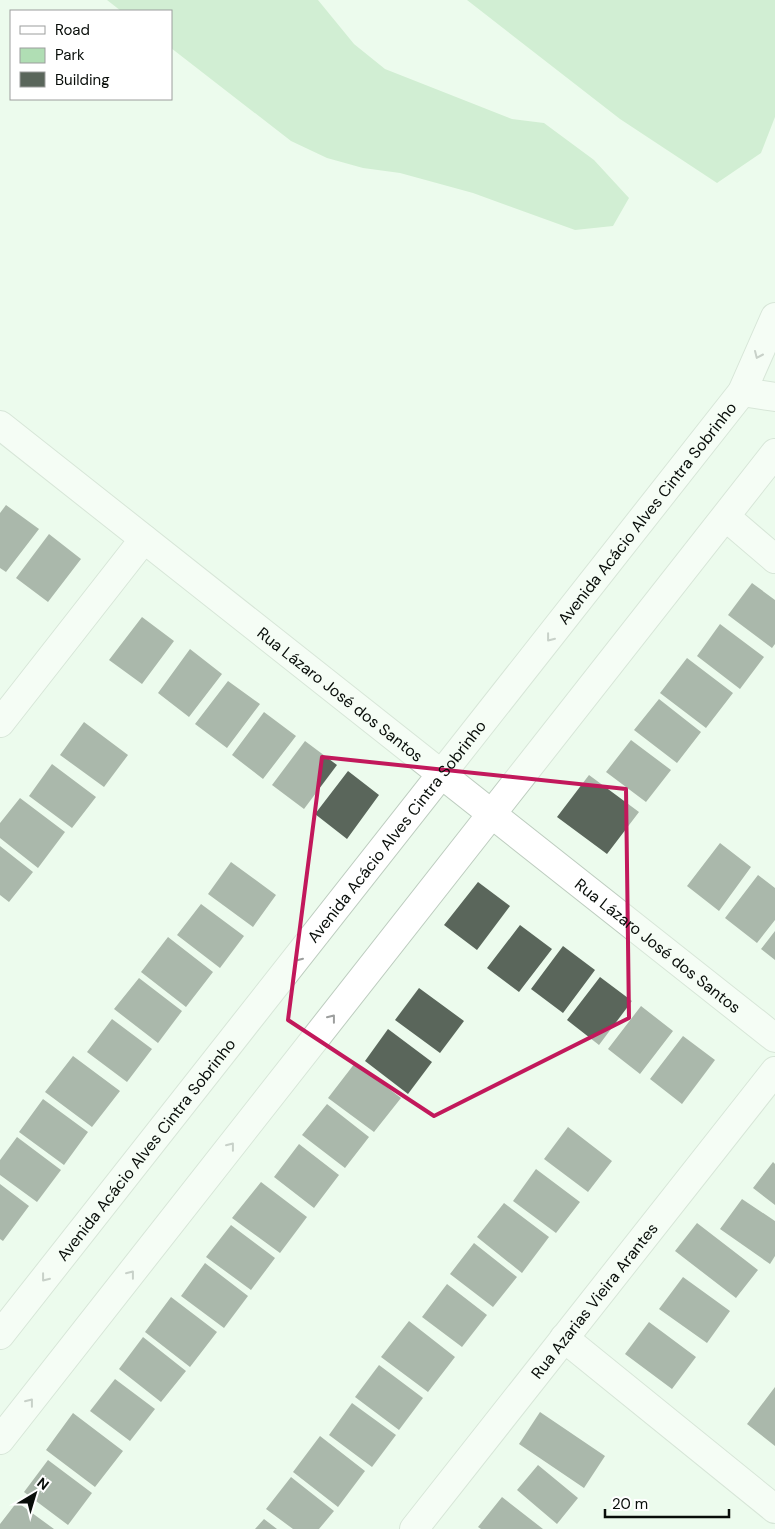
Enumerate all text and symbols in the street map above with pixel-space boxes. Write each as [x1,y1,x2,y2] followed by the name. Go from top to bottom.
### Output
[10,10,172,100] legend
[55,20,90,40] text: Road
[55,45,85,65] text: Park
[55,70,110,90] text: Building
[754,350,765,359] one-way arrow
[553,397,741,629] street label: Avenida Acácio Alves Cintra Sobrinho
[253,622,428,766] street label: Rua Lázaro José dos Santos
[546,632,555,641] one-way arrow
[302,716,490,947] street label: Avenida Acácio Alves Cintra Sobrinho
[571,873,745,1018] street label: Rua Lázaro José dos Santos
[295,952,303,961] one-way arrow
[326,1015,335,1024] one-way arrow
[52,1034,240,1265] street label: Avenida Acácio Alves Cintra Sobrinho
[226,1143,234,1152] one-way arrow
[526,1218,662,1383] street label: Rua Azarias Vieira Arantes
[125,1271,133,1280] one-way arrow
[42,1272,51,1281] one-way arrow
[25,1398,34,1407] one-way arrow
[10,1469,60,1519] north arrow
[33,1474,53,1494] text: N
[605,1486,729,1518] scale bar
[612,1494,648,1514] text: 20 m

